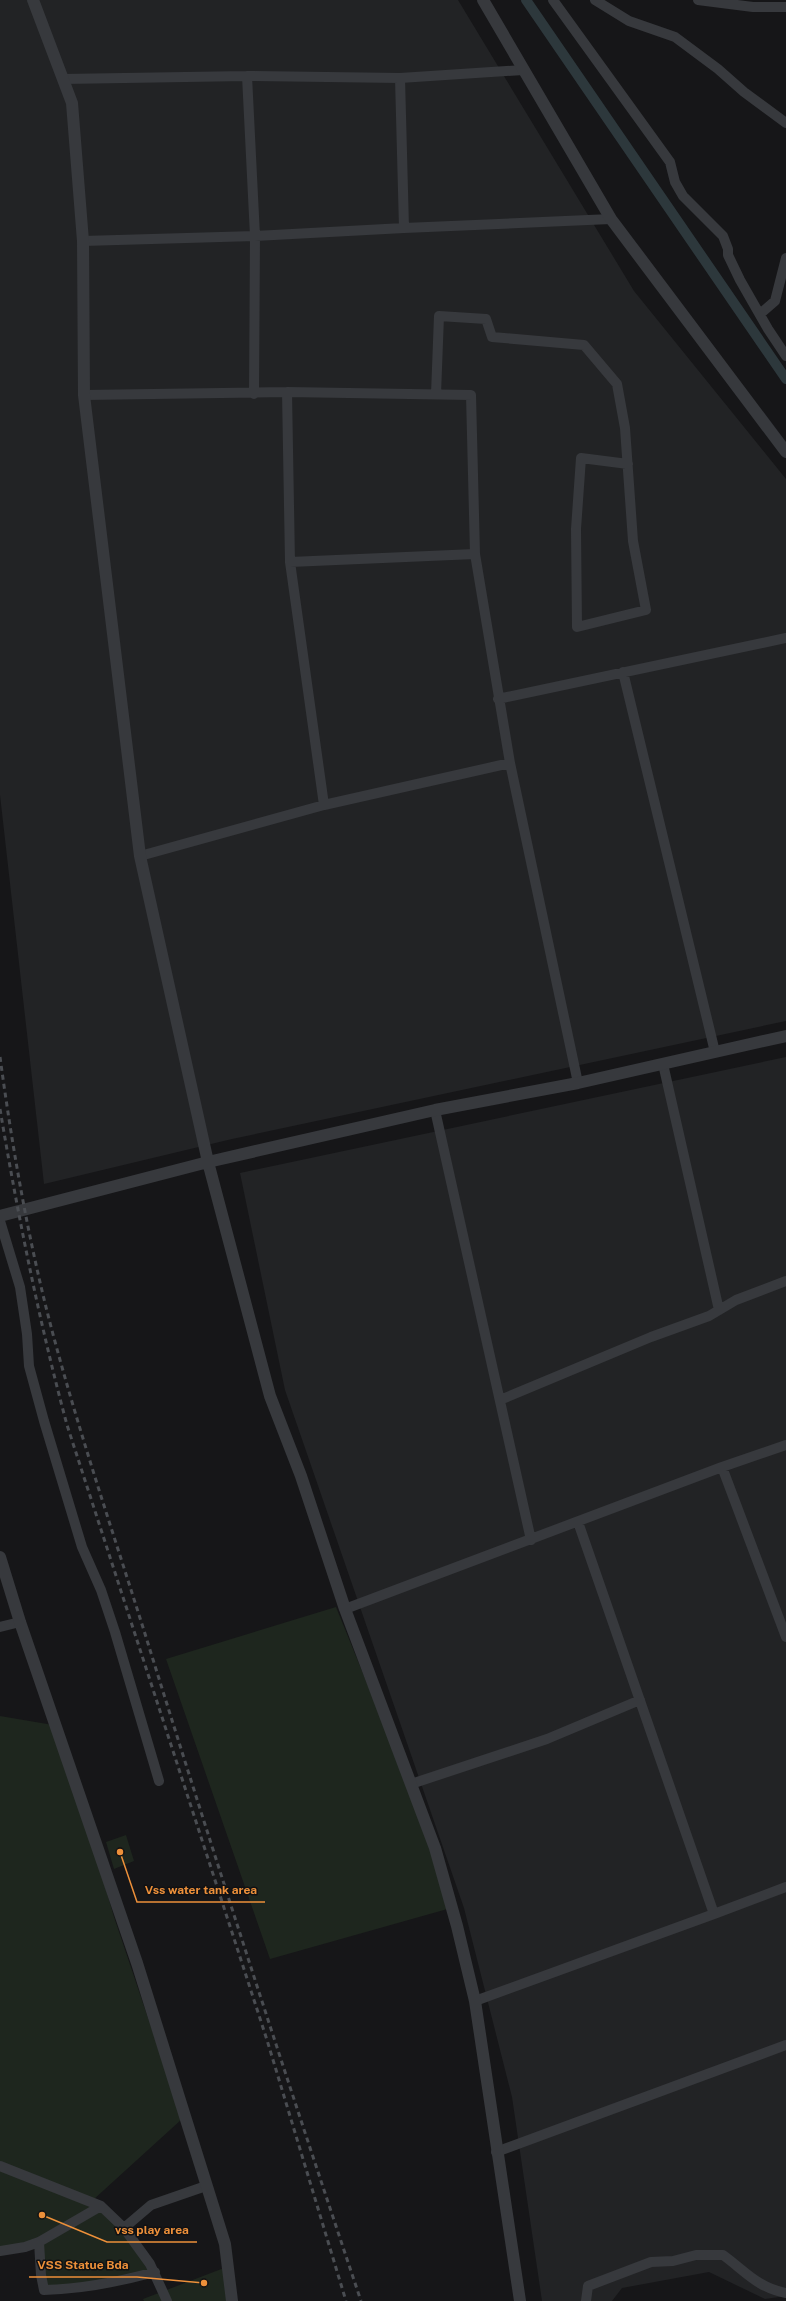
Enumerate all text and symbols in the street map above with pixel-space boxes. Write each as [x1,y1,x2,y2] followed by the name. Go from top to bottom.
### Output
[137,1878,265,1902] callout: Vss water tank area
[145,1883,257,1897] text: Vss water tank area
[107,2218,197,2242] callout: vss play area
[115,2223,189,2237] text: vss play area
[29,2253,137,2277] callout: VSS Statue Bda
[37,2258,129,2272] text: VSS Statue Bda

